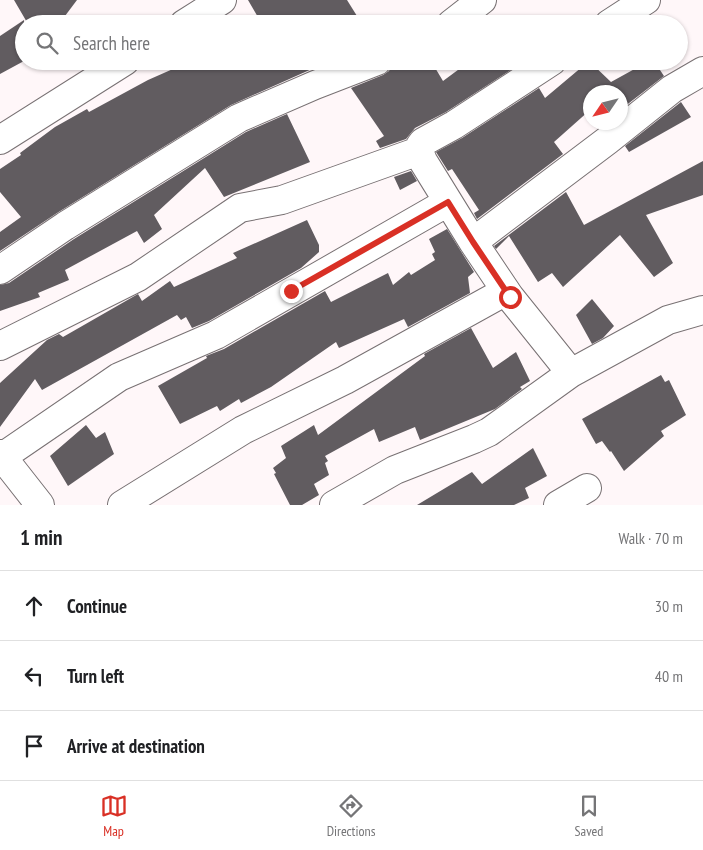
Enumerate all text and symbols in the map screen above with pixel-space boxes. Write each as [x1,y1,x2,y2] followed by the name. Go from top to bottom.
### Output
[15,15,688,70] search box
[33,29,61,57] icon: search
[73,31,150,55] text: Search here
[583,85,628,130] north arrow
[280,280,303,303] route end
[499,286,522,309] route start
[20,524,62,551] text: 1 min
[618,528,683,548] text: Walk · 70 m
[20,592,48,620] icon: ahead
[67,594,127,618] text: Continue
[655,596,683,616] text: 30 m
[20,662,48,690] icon: left
[67,664,124,688] text: Turn left
[655,666,683,686] text: 40 m
[20,732,48,760] icon: arrive
[67,734,205,758] text: Arrive at destination
[100,792,128,840] tab: Map
[327,792,375,840] tab: Directions
[575,792,603,840] tab: Saved

